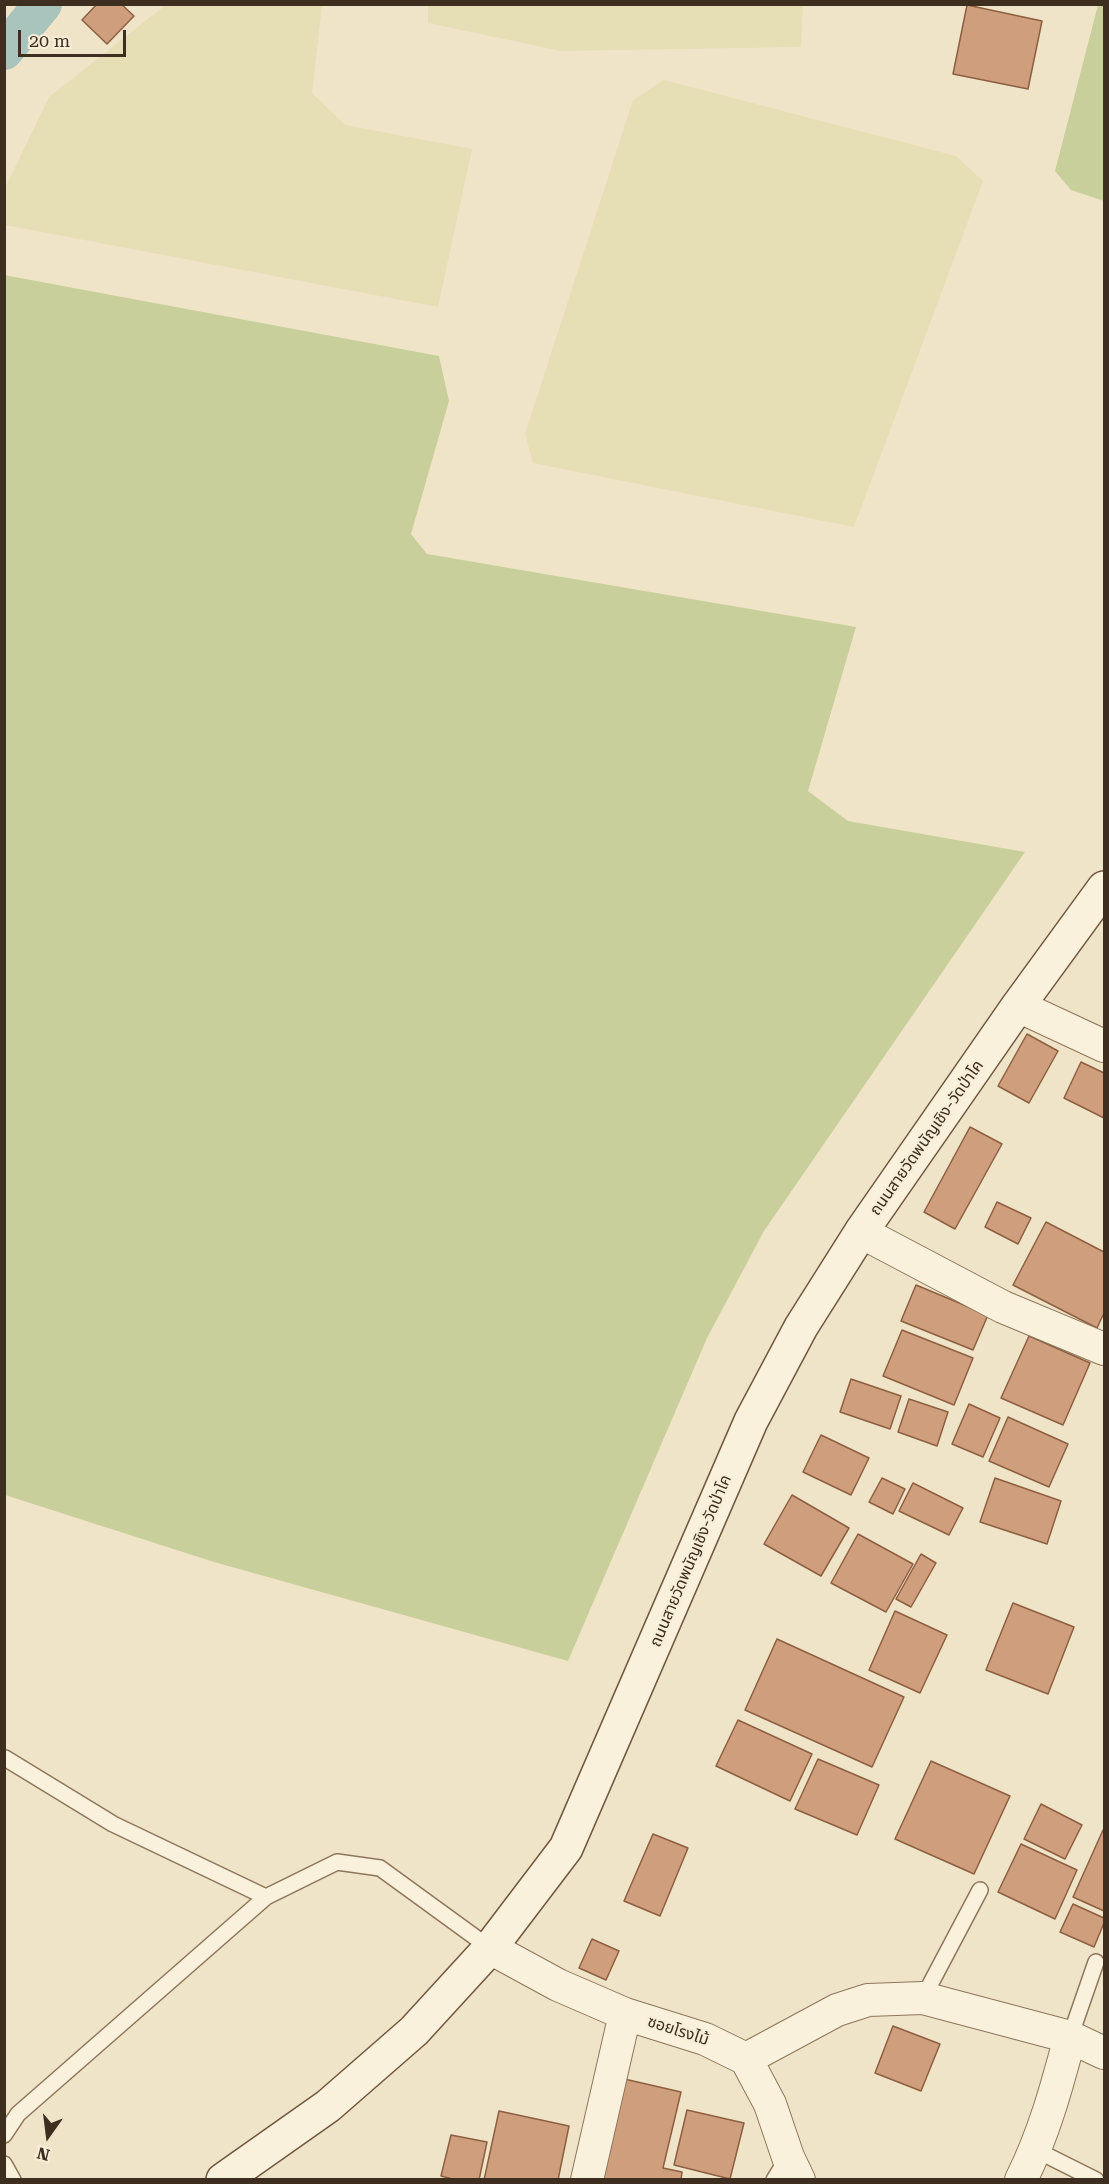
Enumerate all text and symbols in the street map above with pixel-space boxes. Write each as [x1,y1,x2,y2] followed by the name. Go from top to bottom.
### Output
[21,18,129,56] scale bar
[29,30,70,51] text: 20 m
[866,1057,988,1219] street label: ถนนสายวัดพนัญเชิง-วัดป่าโค
[646,1472,736,1650] street label: ถนนสายวัดพนัญเชิง-วัดป่าโค
[645,2012,711,2050] street label: ซอยโรงไม้
[18,2106,78,2166] north arrow
[35,2143,52,2165] text: N

